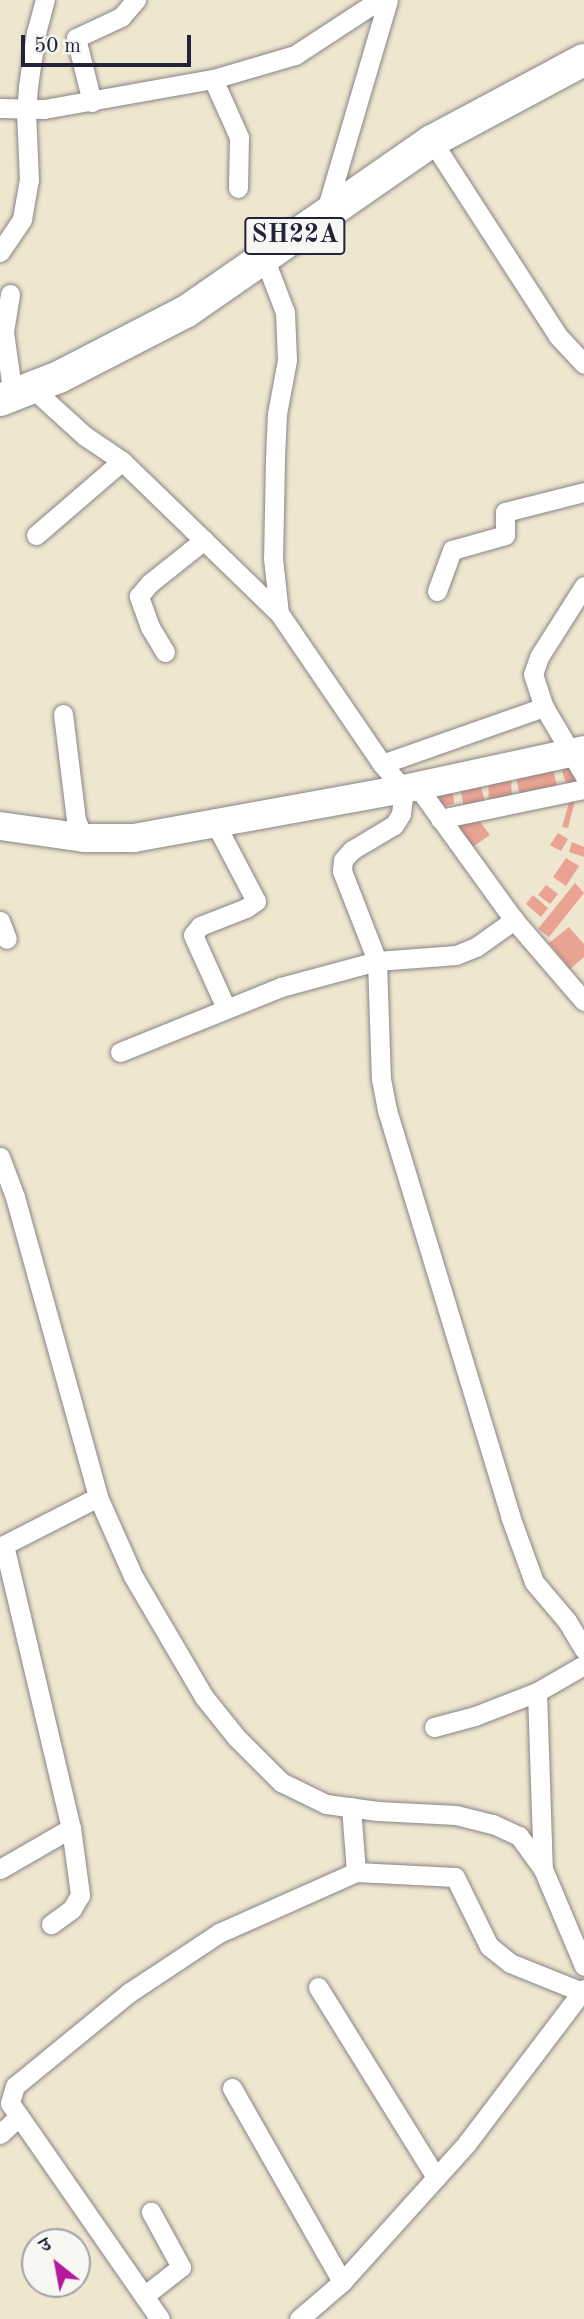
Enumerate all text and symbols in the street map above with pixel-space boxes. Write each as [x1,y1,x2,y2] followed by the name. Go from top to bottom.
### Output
[24,21,194,65] scale bar
[34,36,81,57] text: 50 m
[244,214,346,258] road number: SH22A
[21,2228,91,2298] north arrow
[37,2236,55,2257] text: उ

